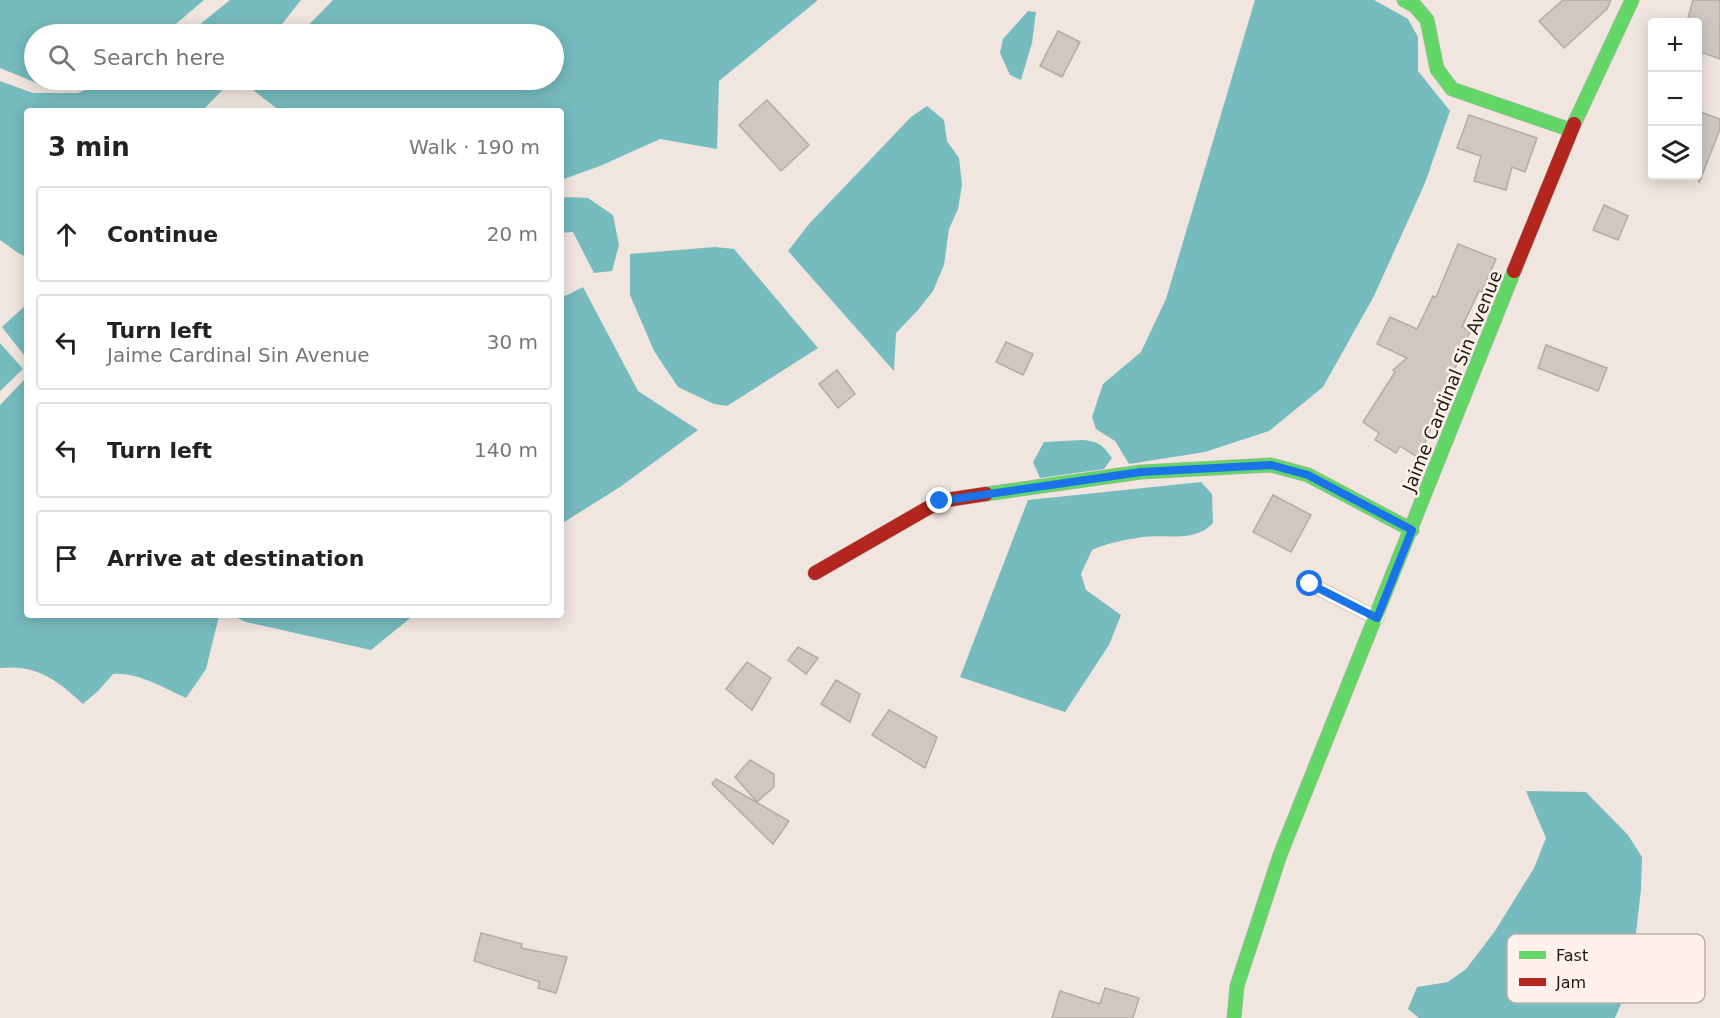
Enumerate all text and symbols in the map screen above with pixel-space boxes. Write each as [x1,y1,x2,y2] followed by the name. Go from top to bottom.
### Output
[1648,18,1702,180] map controls
[1648,18,1702,72] button: +
[24,24,564,90] search box
[45,41,78,74] icon: search
[93,45,225,70] text: Search here
[1648,72,1702,126] button: −
[1648,126,1702,180] button: layers
[48,132,130,162] text: 3 min
[409,135,540,159] text: Walk · 190 m
[50,218,83,251] icon: ahead
[107,222,218,247] text: Continue
[487,222,538,246] text: 20 m
[1398,267,1506,495] street label: Jaime Cardinal Sin Avenue
[107,318,212,343] text: Turn left
[50,326,83,359] icon: left
[487,330,538,354] text: 30 m
[107,343,370,367] text: Jaime Cardinal Sin Avenue
[50,434,83,467] icon: left
[107,438,212,463] text: Turn left
[474,438,538,462] text: 140 m
[926,487,952,513] route end
[50,542,83,575] icon: arrive
[107,546,364,571] text: Arrive at destination
[1296,570,1322,596] route start
[1507,934,1705,1003] legend
[1556,946,1588,965] text: Fast
[1555,973,1586,992] text: Jam

